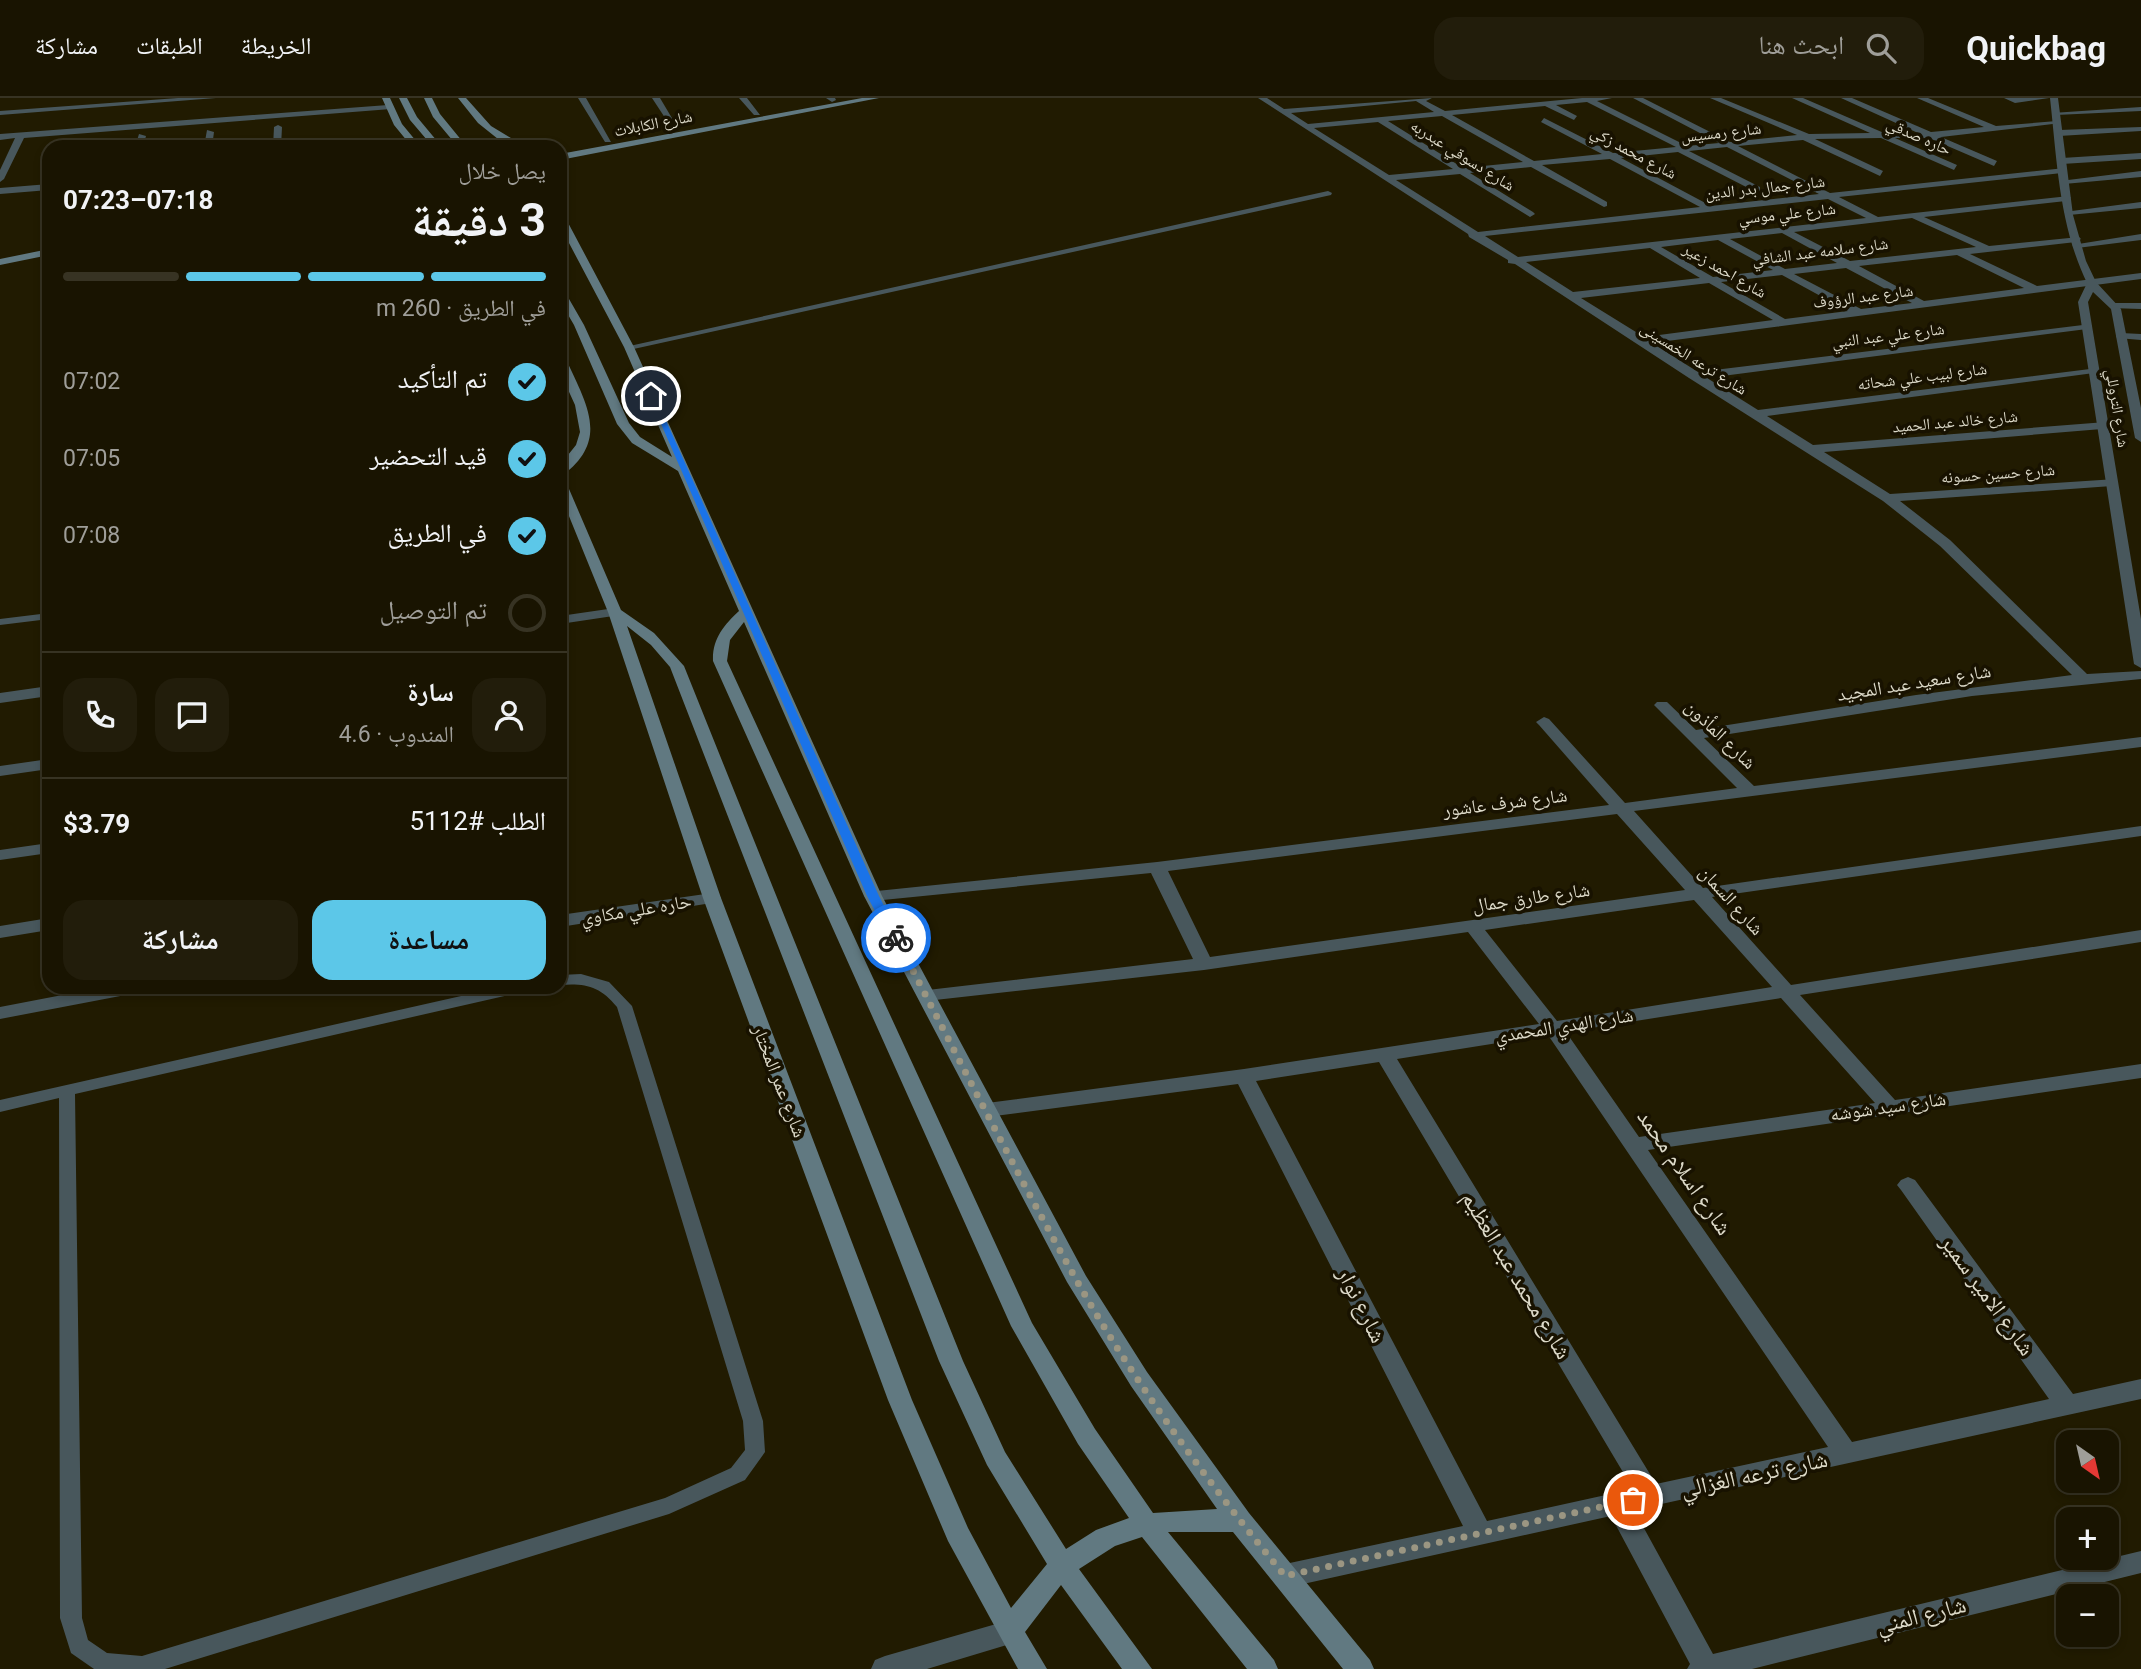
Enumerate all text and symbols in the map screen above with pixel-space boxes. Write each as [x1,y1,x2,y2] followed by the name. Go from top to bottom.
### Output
[1434,17,1924,80] search box
[1862,29,1900,67] icon: search
[1966,29,2106,68] text: Quickbag
[1758,30,1844,60] text: ابحث هنا
[35,32,98,60] text: مشاركة
[136,32,203,60] text: الطبقات
[241,32,311,60] text: الخريطة
[612,107,694,141] street label: شارع الكابلات
[1882,114,1954,162] street label: حاره صدقي
[1406,116,1518,198] street label: شارع دسوقي عبدربه
[1680,119,1762,147] street label: شارع رمسيس
[1586,122,1680,186] street label: شارع محمد زكي
[459,158,546,185] text: يصل خلال
[1704,172,1826,204] street label: شارع جمال بدر الدين
[63,185,213,215] text: 07:18–07:23
[412,193,546,247] text: 3 دقيقة
[1737,199,1837,231] street label: شارع علي موسي
[1751,234,1890,272] street label: شارع سلامه عبد الشافي
[1678,238,1770,303] street label: شارع احمد زعير
[1812,281,1914,313] street label: شارع عبد الرؤوف
[376,295,546,322] text: في الطريق · 260 m
[1636,318,1751,400] street label: شارع ترعه الخمسينى
[1831,319,1946,355] street label: شارع علي عبد النبي
[1856,359,1988,397] street label: شارع لبيب علي شحاته
[508,363,546,401] icon: check
[398,364,487,394] text: تم التأكيد
[621,366,681,426] pin
[2099,367,2133,449] street label: شارع التروللي
[63,368,120,395] text: 07:02
[632,377,670,415] icon: home
[1892,407,2019,437] street label: شارع خالد عبد الحميد
[508,440,546,478] icon: check
[369,441,487,471] text: قيد التحضير
[63,445,120,472] text: 07:05
[1940,460,2056,488] street label: شارع حسين حسونه
[508,517,546,555] icon: check
[388,518,487,548] text: في الطريق
[63,522,120,549] text: 07:08
[380,595,487,625] text: تم التوصيل
[1835,659,1993,706] street label: شارع سعيد عبد المجيد
[407,677,454,707] text: سارة
[63,678,137,752] button: phone
[155,678,229,752] button: chat
[472,678,546,752] button: person
[1680,695,1761,774] street label: شارع المأذون
[339,721,454,748] text: المندوب · 4.6
[1441,783,1568,822] street label: شارع شرف عاشور
[409,806,546,836] text: الطلب #5112
[63,809,130,839] text: $3.79
[1694,861,1769,940] street label: شارع السمان
[1471,878,1591,917] street label: شارع طارق جمال
[579,889,694,933] street label: حاره علي مكاوي
[63,900,298,980] button: مشاركة
[312,900,546,980] button: مساعدة
[861,903,931,973] courier
[877,919,915,957] icon: bike
[1493,1003,1635,1052] street label: شارع الهدي المحمدي
[747,1021,812,1141] street label: شارع عمر المختار
[1829,1087,1947,1126] street label: شارع سيد شوشه
[1630,1104,1738,1241] street label: شارع اسلام محمد
[1454,1186,1577,1365] street label: شارع محمد عبد العظيم
[1933,1229,2040,1362] street label: شارع الامير سمير
[1330,1262,1392,1348] street label: شارع نوار
[2056,1430,2119,1493] north arrow
[2056,1430,2119,1647] map controls
[1678,1446,1831,1508] street label: شارع ترعه الغزالي
[1603,1470,1663,1530] pin
[1614,1481,1652,1519] icon: bag
[2056,1507,2119,1570] button: +
[2056,1584,2119,1647] button: −
[1873,1591,1970,1644] street label: شارع المني

